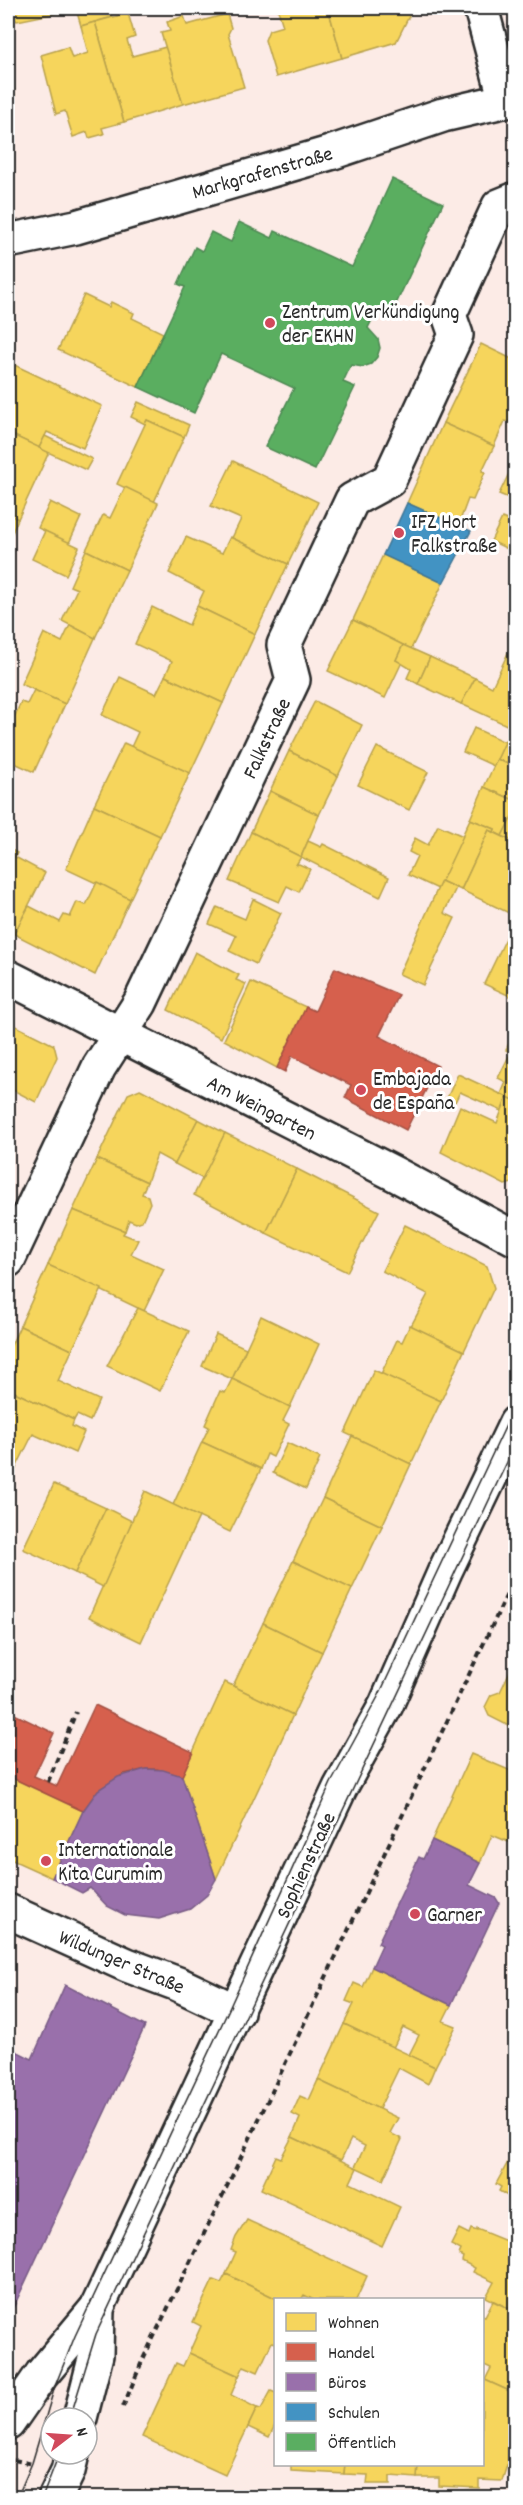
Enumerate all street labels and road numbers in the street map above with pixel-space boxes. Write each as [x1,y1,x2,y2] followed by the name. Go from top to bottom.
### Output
[189,140,337,209] street label: Markgrafenstraße
[237,694,301,785] street label: Falkstraße
[201,1069,320,1150] street label: Am Weingarten
[270,1808,345,1924] street label: Sophienstraße
[53,1924,189,2004] street label: Wildunger Straße

